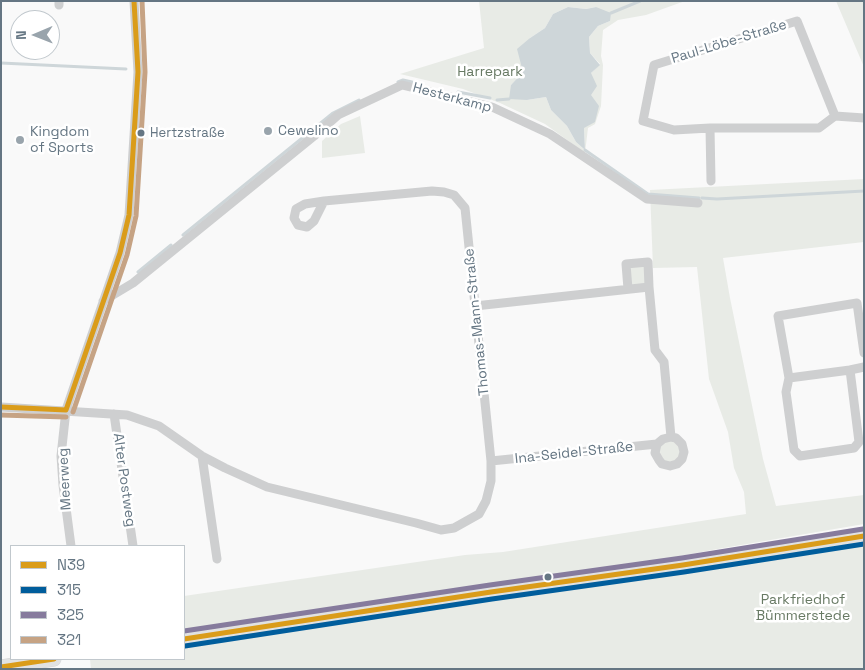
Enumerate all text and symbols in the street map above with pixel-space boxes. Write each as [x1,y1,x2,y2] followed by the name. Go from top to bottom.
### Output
[10,10,60,60] north arrow
[669,16,789,68] street label: Paul-Löbe-Straße
[12,30,30,40] text: N
[457,64,523,80] park label: Harrepark
[411,79,493,117] street label: Hesterkamp
[278,123,339,139] place label: Cewelino
[30,124,94,156] place label: Kingdom of Sports
[150,125,225,141] place label: Hertzstraße
[262,125,274,137] marker: Cewelino
[136,128,146,138] marker: Hertzstraße
[14,134,26,146] marker: Kingdom of Sports
[461,247,493,397] street label: Thomas-Mann-Straße
[109,432,139,528] street label: Alter Postweg
[514,438,634,468] street label: Ina-Seidel-Straße
[55,447,75,511] street label: Meerweg
[10,545,185,660] legend
[57,555,85,574] text: N39
[543,572,553,582] unlabelled marker
[57,580,81,599] text: 315
[756,592,850,624] park label: Parkfriedhof Bümmerstede
[57,605,84,624] text: 325
[57,630,81,649] text: 321

